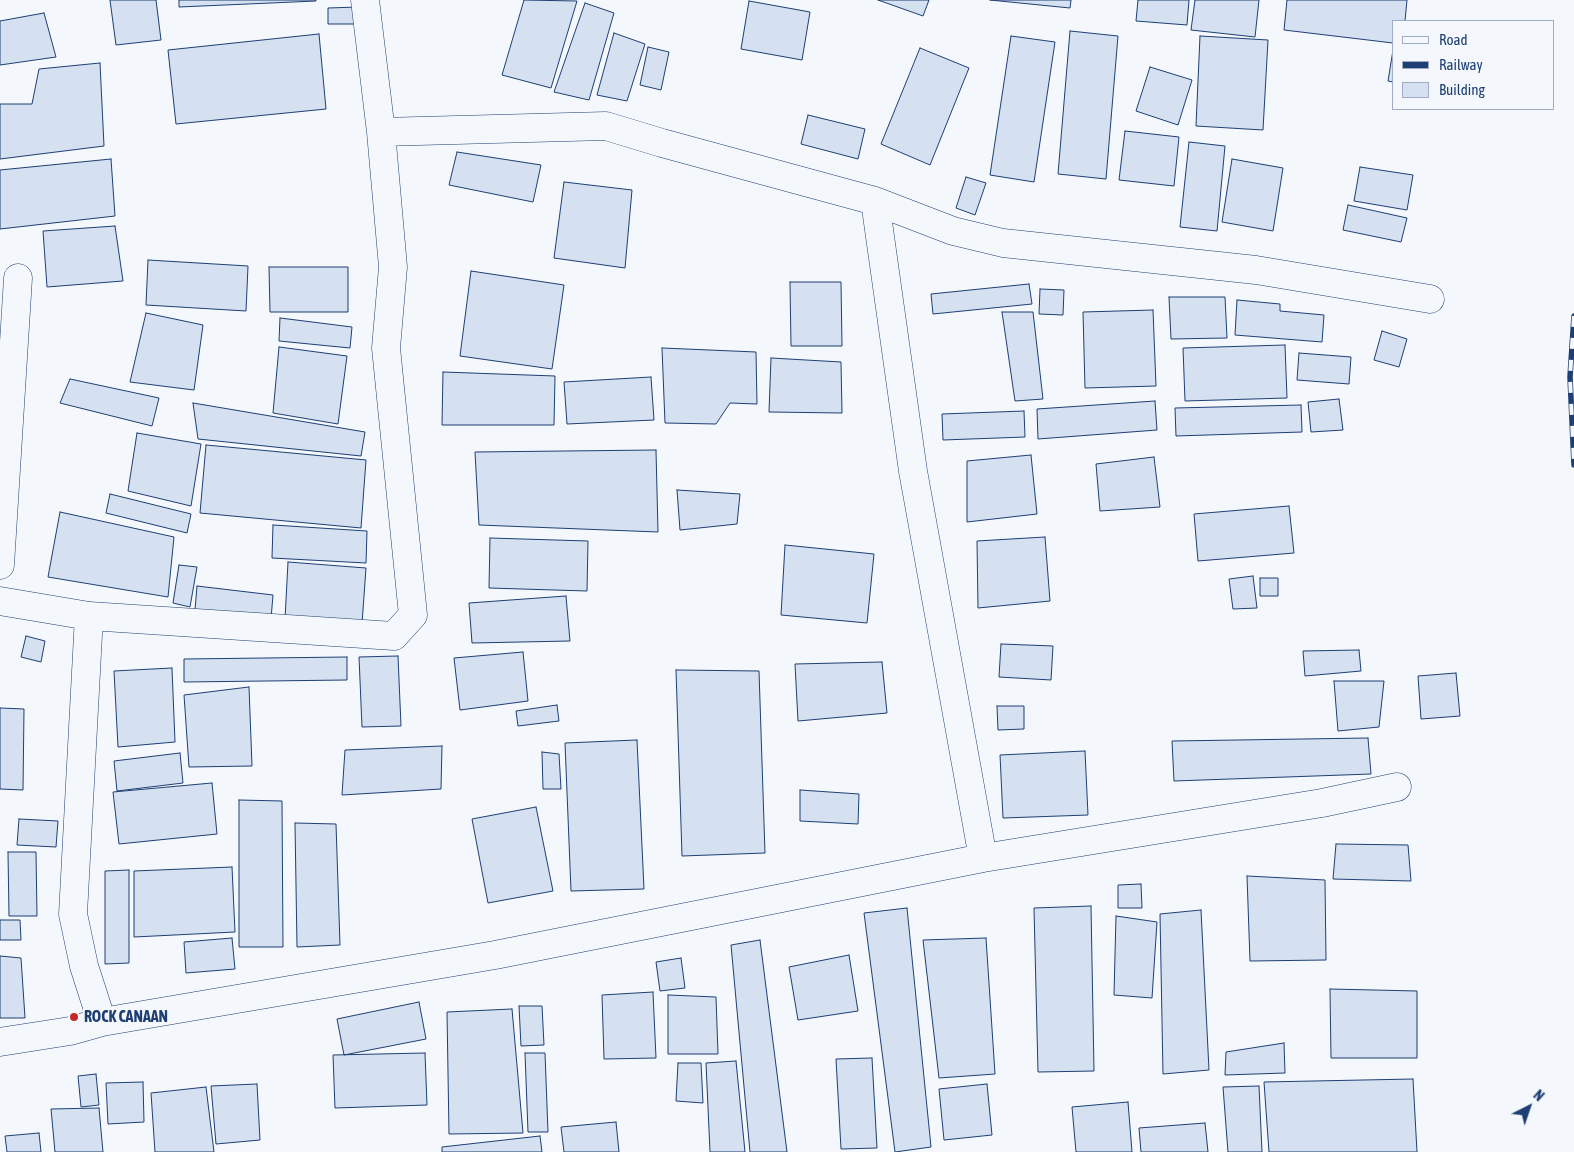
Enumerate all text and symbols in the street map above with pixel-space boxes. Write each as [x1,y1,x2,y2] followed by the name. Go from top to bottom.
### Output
[1392,20,1554,110] legend
[1439,31,1468,48] text: Road
[1439,56,1483,73] text: Railway
[1439,81,1485,98] text: Building
[84,1007,168,1027] place label: ROCK CANAAN
[68,1011,80,1023] marker: ROCK CANAAN
[1504,1082,1554,1132] north arrow
[1530,1087,1547,1104] text: N

